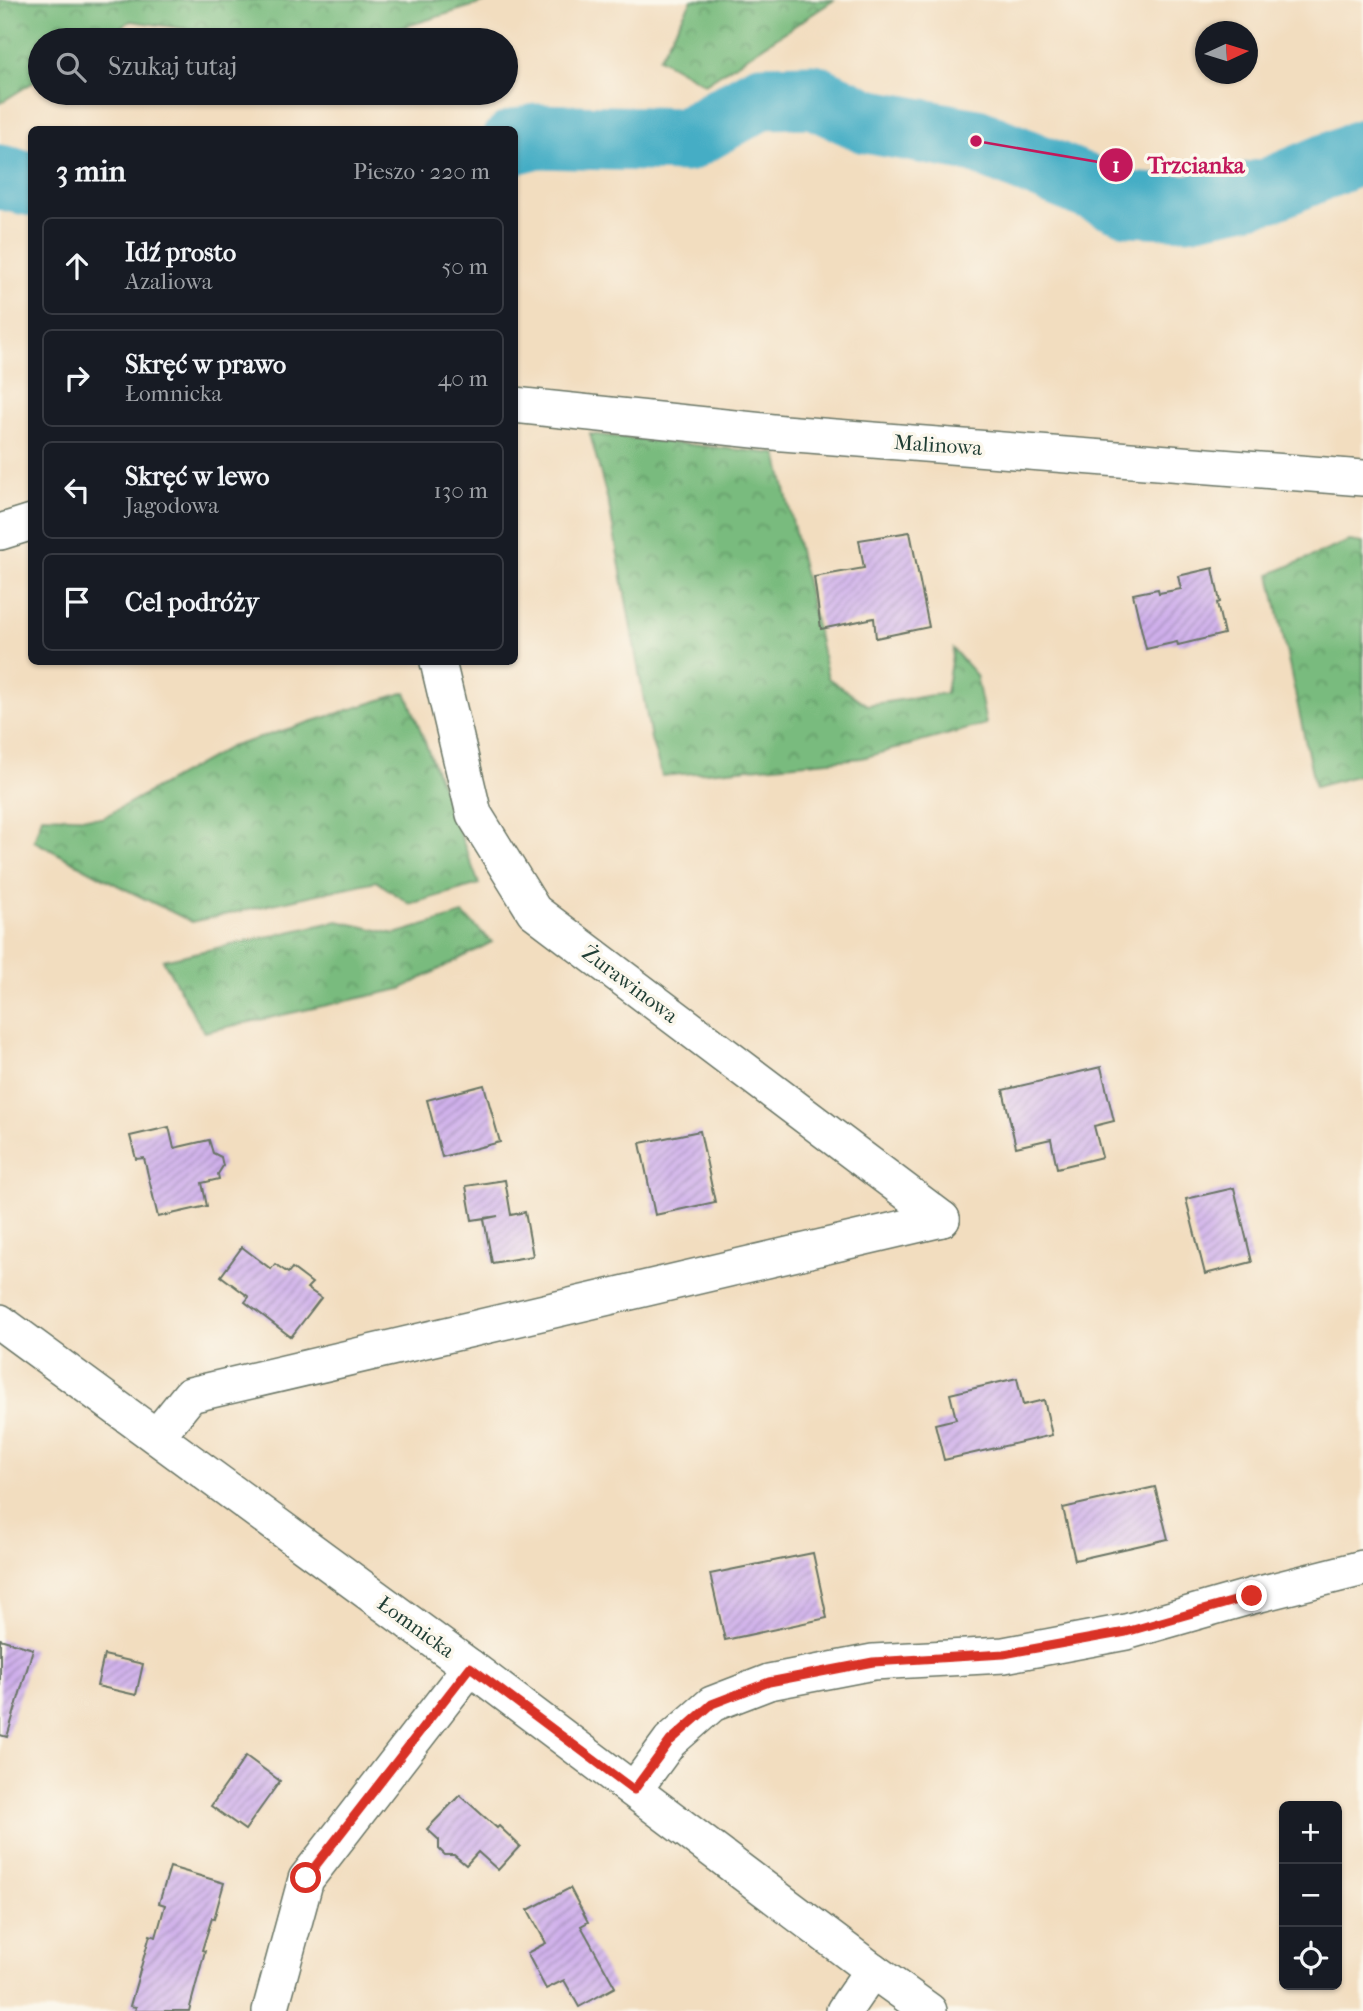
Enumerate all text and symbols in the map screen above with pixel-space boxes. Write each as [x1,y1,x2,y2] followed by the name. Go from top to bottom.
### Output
[1195,21,1258,84] north arrow
[28,28,518,105] search box
[52,48,90,86] icon: search
[108,51,237,82] text: Szukaj tutaj
[1098,143,1259,187] callout: Trzcianka
[1146,152,1246,179] text: Trzcianka
[1112,153,1120,177] text: 1
[56,154,126,189] text: 3 min
[353,158,490,185] text: Pieszo · 220 m
[125,237,236,268] text: Idź prosto
[58,247,96,285] icon: ahead
[441,253,488,280] text: 50 m
[125,268,212,295] text: Azaliowa
[125,349,286,380] text: Skręć w prawo
[58,359,96,397] icon: right
[438,365,488,392] text: 40 m
[125,380,222,407] text: Łomnicka
[893,430,983,460] street label: Malinowa
[125,461,269,492] text: Skręć w lewo
[58,471,96,509] icon: left
[434,477,488,504] text: 130 m
[125,492,219,519] text: Jagodowa
[58,583,96,621] icon: arrive
[125,587,259,618] text: Cel podróży
[577,940,683,1028] street label: Żurawinowa
[1236,1580,1267,1611] route end
[373,1591,459,1663] street label: Łomnicka
[1279,1801,1342,1990] map controls
[1279,1801,1342,1864] button: +
[290,1862,321,1893] route start
[1279,1864,1342,1927] button: −
[1279,1927,1342,1990] button: locate

